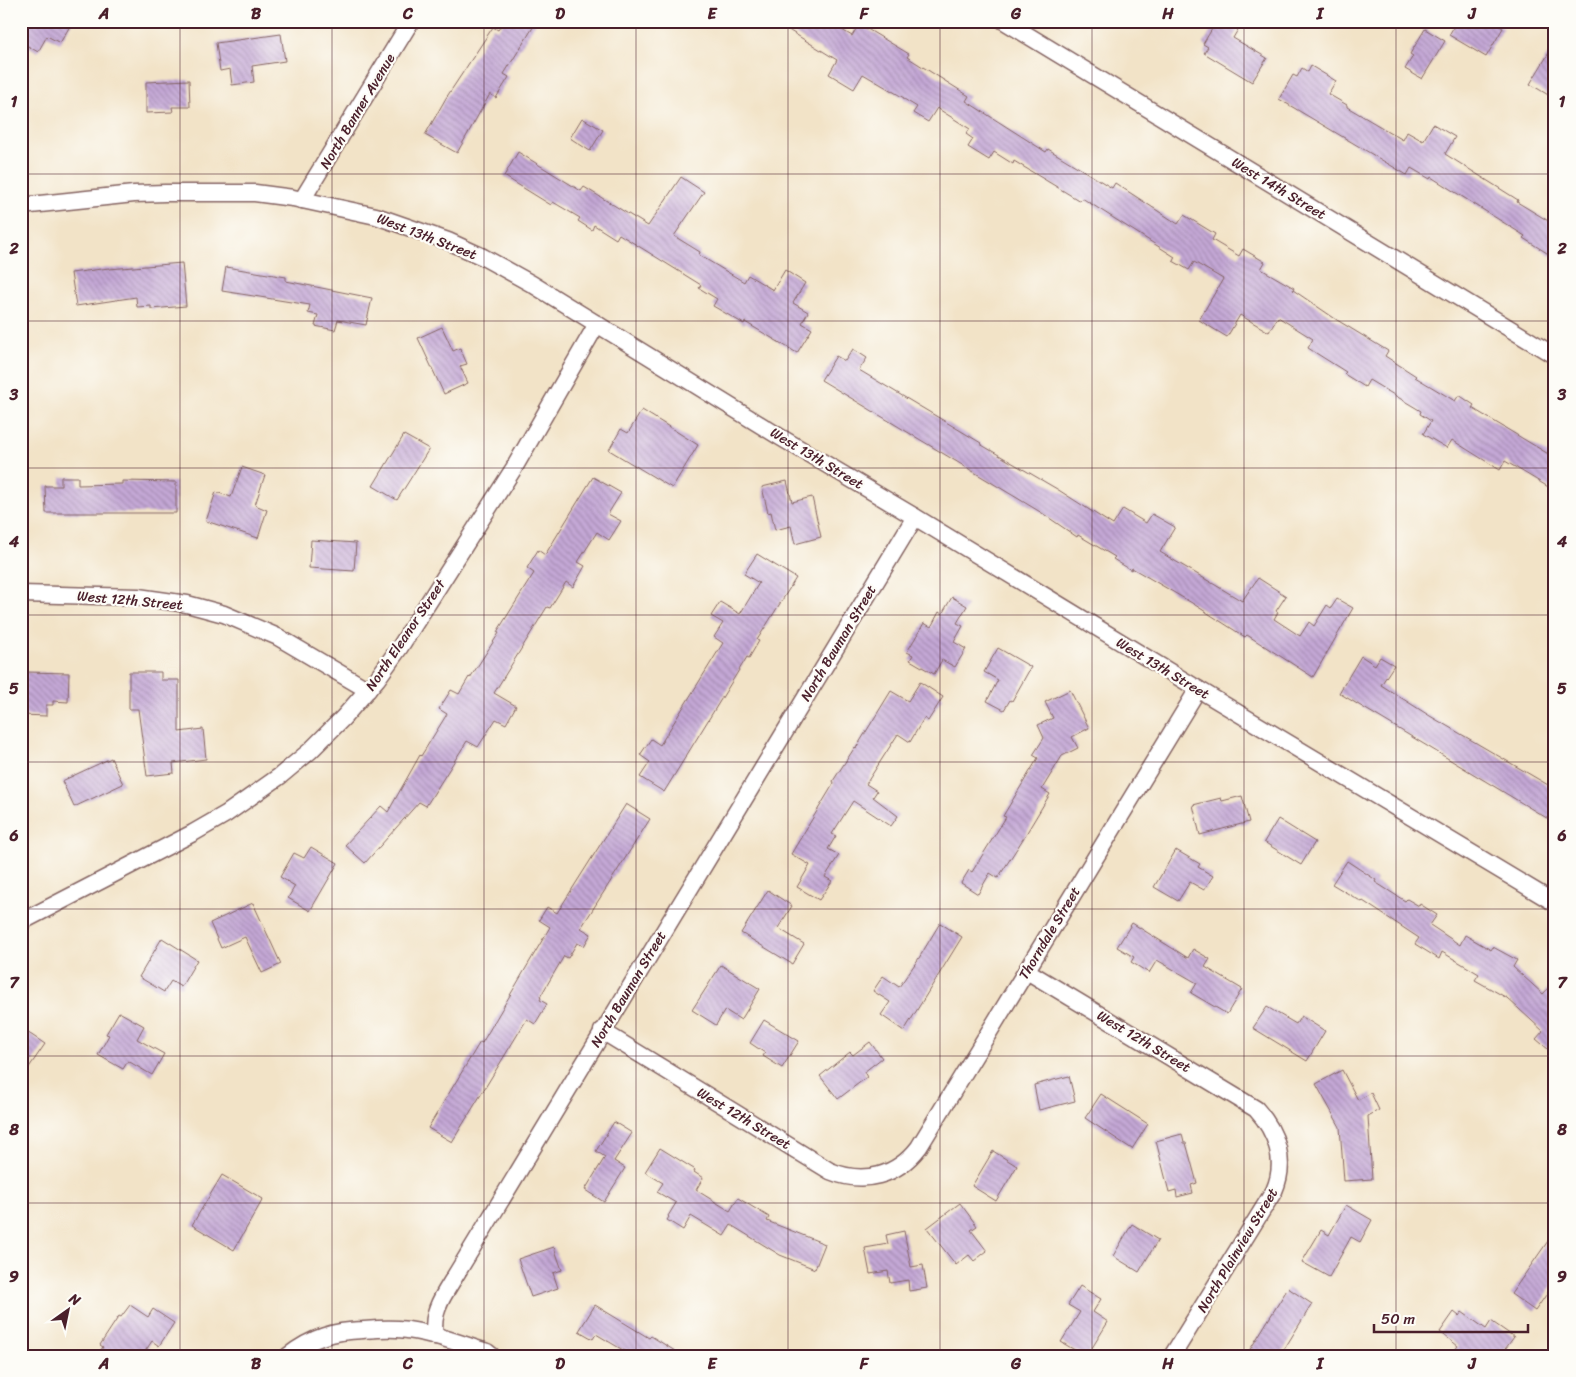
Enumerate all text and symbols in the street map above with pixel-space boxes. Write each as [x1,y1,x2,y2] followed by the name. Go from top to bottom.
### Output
[98,0,109,28] text: A
[251,0,262,28] text: B
[402,0,414,28] text: C
[555,0,565,28] text: D
[708,0,718,28] text: E
[859,0,870,28] text: F
[1010,0,1022,28] text: G
[1161,0,1174,28] text: H
[1316,0,1325,28] text: I
[1467,0,1477,28] text: J
[313,48,402,174] street label: North Banner Avenue
[11,87,18,116] text: 1
[1559,87,1566,116] text: 1
[1227,150,1331,227] street label: West 14th Street
[373,206,481,267] street label: West 13th Street
[8,234,19,263] text: 2
[1556,234,1567,263] text: 2
[9,380,19,409] text: 3
[1557,380,1567,409] text: 3
[765,421,868,496] street label: West 13th Street
[8,527,19,556] text: 4
[1556,527,1567,556] text: 4
[359,573,453,696] street label: North Eleanor Street
[794,580,883,706] street label: North Bauman Street
[76,583,184,618] street label: West 12th Street
[1111,631,1214,706] street label: West 13th Street
[9,674,19,703] text: 5
[1557,674,1567,703] text: 5
[8,821,19,850] text: 6
[1556,821,1567,850] text: 6
[1012,882,1087,985] street label: Thorndale Street
[584,926,673,1052] street label: North Bauman Street
[9,968,20,997] text: 7
[1557,968,1568,997] text: 7
[1092,1003,1196,1079] street label: West 12th Street
[692,1080,796,1156] street label: West 12th Street
[8,1115,19,1144] text: 8
[1556,1115,1567,1144] text: 8
[1190,1183,1285,1318] street label: North Plainview Street
[9,1262,19,1291] text: 9
[1557,1262,1567,1291] text: 9
[42,1284,92,1334] north arrow
[63,1286,86,1313] text: N
[1374,1302,1527,1334] scale bar
[1381,1306,1416,1332] text: 50 m
[98,1349,109,1377] text: A
[251,1349,262,1377] text: B
[402,1349,414,1377] text: C
[555,1349,565,1377] text: D
[708,1349,718,1377] text: E
[859,1349,870,1377] text: F
[1010,1349,1022,1377] text: G
[1161,1349,1174,1377] text: H
[1316,1349,1325,1377] text: I
[1467,1349,1477,1377] text: J

